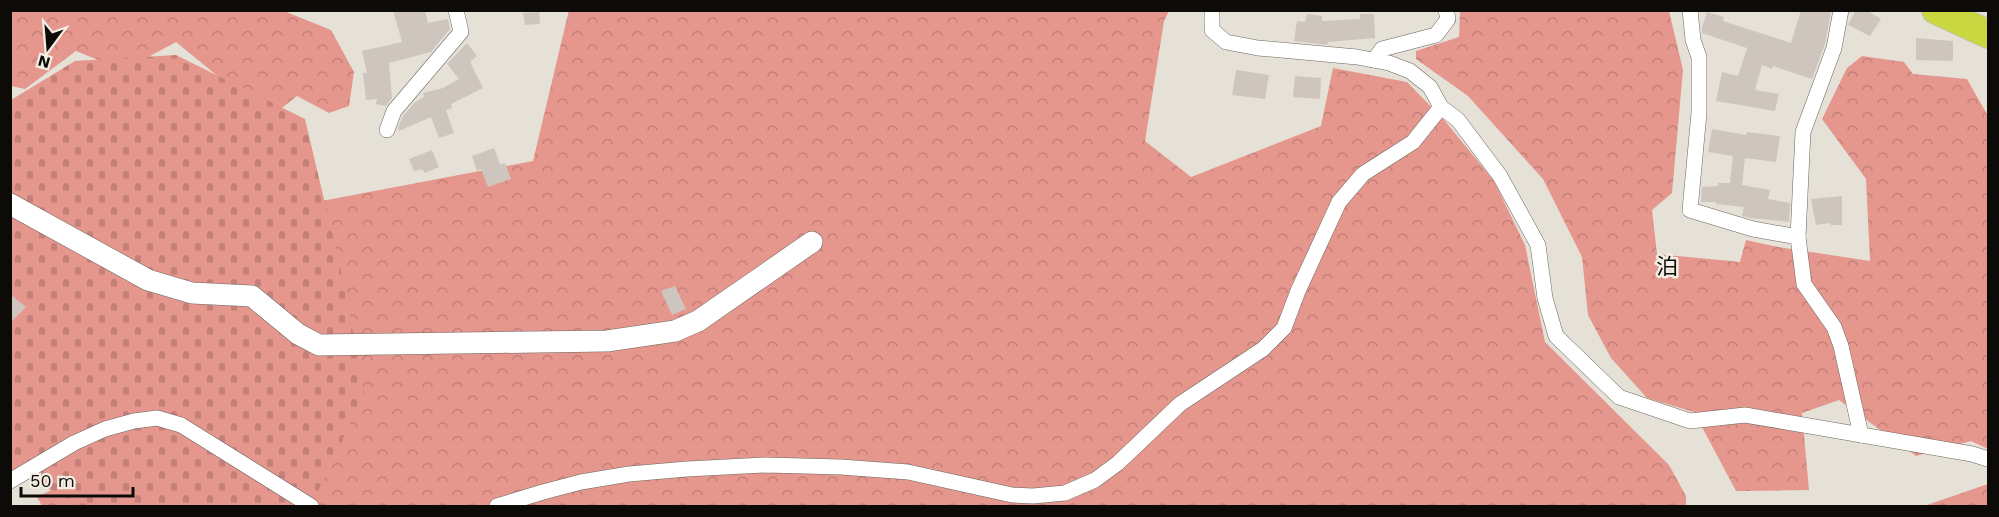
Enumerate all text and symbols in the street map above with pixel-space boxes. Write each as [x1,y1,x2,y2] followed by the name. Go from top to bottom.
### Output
[18,18,78,78] north arrow
[36,51,52,73] text: N
[1656,254,1678,279] district label: 泊
[21,460,134,498] scale bar
[30,470,75,491] text: 50 m

